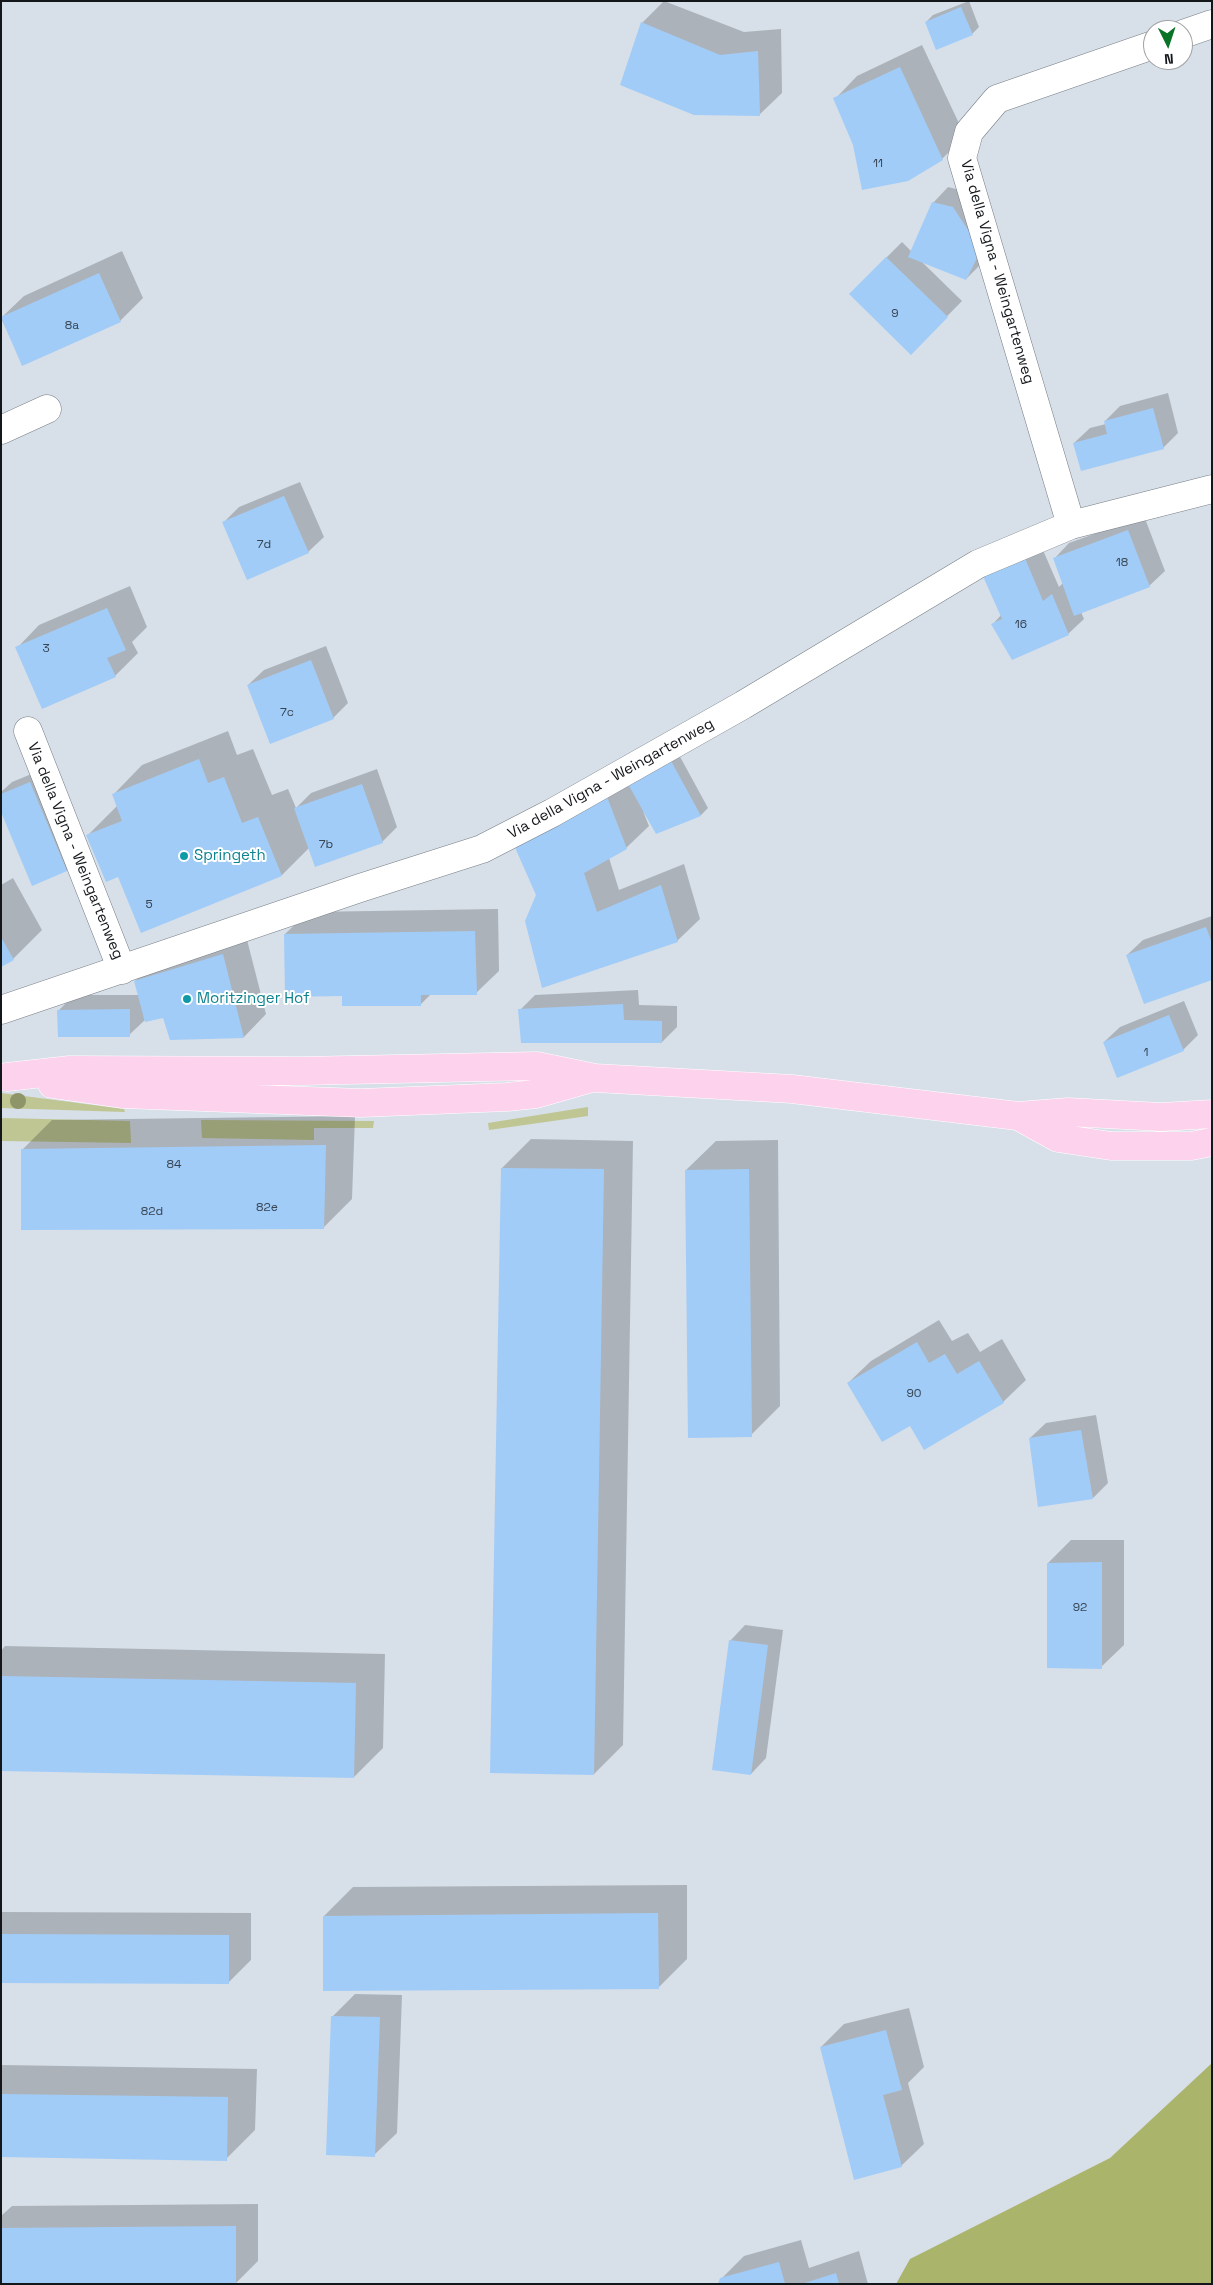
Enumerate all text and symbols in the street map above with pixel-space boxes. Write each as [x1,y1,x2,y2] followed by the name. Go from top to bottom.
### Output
[1143,20,1193,70] north arrow
[1164,50,1174,68] text: N
[873,157,883,171] house number: 11
[956,158,1038,386] street label: Via della Vigna - Weingartenweg
[891,307,899,321] house number: 9
[65,319,79,333] house number: 8a
[257,538,271,552] house number: 7d
[1116,556,1128,570] house number: 18
[1015,618,1027,632] house number: 16
[42,642,50,656] house number: 3
[280,706,294,720] house number: 7c
[505,715,717,843] street label: Via della Vigna - Weingartenweg
[23,740,127,962] street label: Via della Vigna - Weingartenweg
[319,838,333,852] house number: 7b
[194,847,266,865] place label: Springeth
[178,850,190,862] marker: Springeth
[145,898,153,912] house number: 5
[197,990,310,1008] place label: Moritzinger Hof
[181,993,193,1005] marker: Moritzinger Hof
[1143,1046,1149,1060] house number: 1
[167,1158,181,1172] house number: 84
[256,1201,278,1215] house number: 82e
[141,1205,163,1219] house number: 82d
[906,1387,922,1401] house number: 90
[1073,1601,1087,1615] house number: 92

